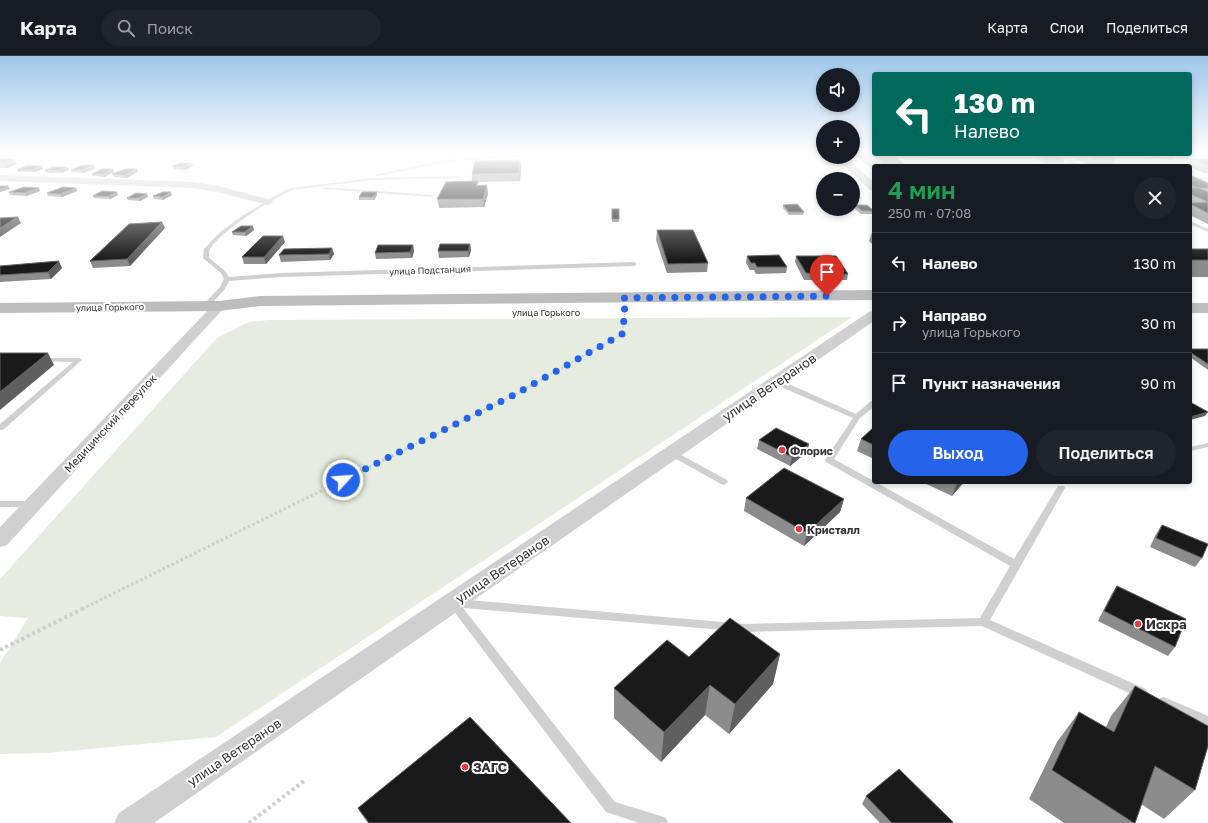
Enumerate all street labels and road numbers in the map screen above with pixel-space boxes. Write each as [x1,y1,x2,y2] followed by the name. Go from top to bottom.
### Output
[389,263,471,277] street label: улица Подстанция
[76,301,144,313] street label: улица Горького
[512,307,580,318] street label: улица Горького
[719,350,819,424] street label: улица Ветеранов
[61,371,159,475] street label: Медицинский переулок
[452,532,552,606] street label: улица Ветеранов
[184,715,284,789] street label: улица Ветеранов

